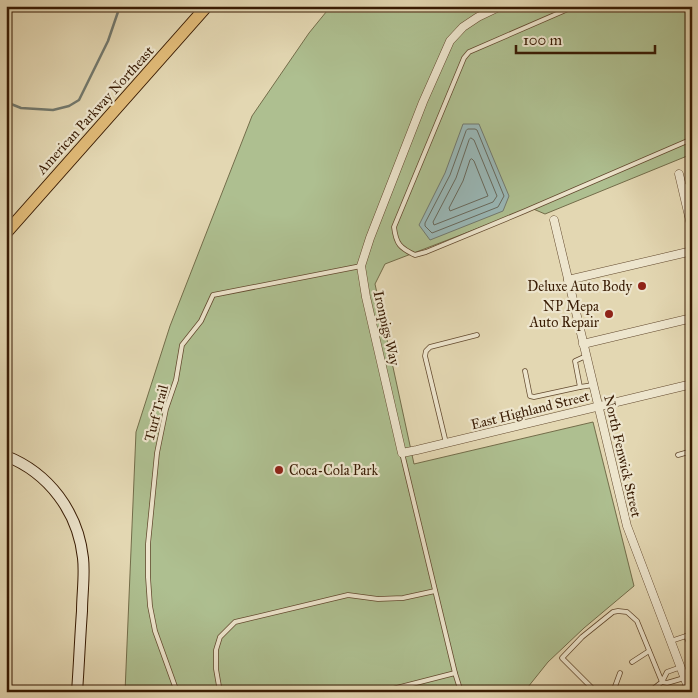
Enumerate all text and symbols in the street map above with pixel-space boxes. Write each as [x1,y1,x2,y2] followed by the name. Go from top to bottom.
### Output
[516,22,654,54] scale bar
[523,31,563,49] text: 100 m
[33,43,157,179] street label: American Parkway Northeast
[527,278,632,295] place label: Deluxe Auto Body
[636,280,648,292] marker: Deluxe Auto Body
[370,289,403,368] street label: Ironpigs Way
[529,298,600,331] place label: NP Mepa Auto Repair
[603,308,615,320] marker: NP Mepa Auto Repair
[141,383,172,443] street label: Turf Trail
[469,388,591,433] street label: East Highland Street
[600,393,645,519] street label: North Fenwick Street
[289,462,378,479] place label: Coca-Cola Park
[273,464,285,476] marker: Coca-Cola Park

